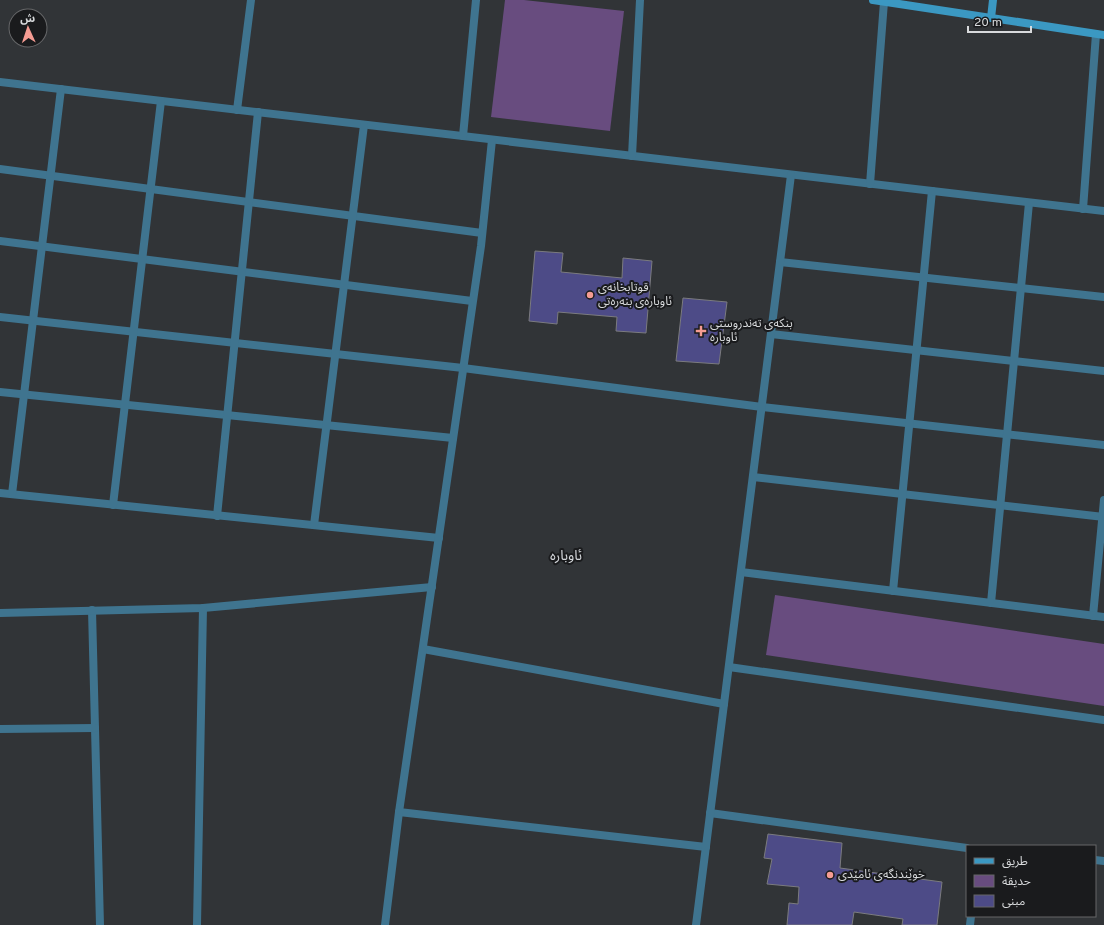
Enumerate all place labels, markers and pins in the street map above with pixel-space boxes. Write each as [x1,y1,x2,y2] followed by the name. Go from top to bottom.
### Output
[598,280,672,310] place label: قوتابخانەی ئاوبارەی بنەرەتی
[585,290,595,300] marker: قوتابخانەی ئاوبارەی بنەرەتی
[710,316,793,346] place label: بنکەی تەندروستی ئاوبارە
[695,325,707,337] marker: بنکەی تەندروستی ئاوبارە
[838,867,925,883] place label: خوێندنگەی ئامێدی
[825,870,835,880] marker: خوێندنگەی ئامێدی

